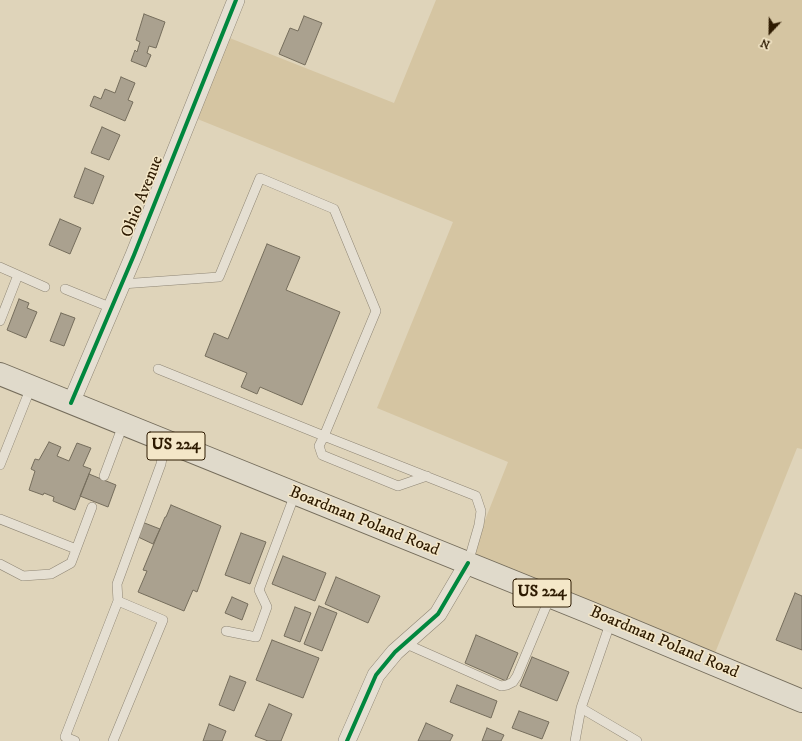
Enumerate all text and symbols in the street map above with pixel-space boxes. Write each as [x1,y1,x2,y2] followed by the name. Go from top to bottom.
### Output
[750,12,790,52] north arrow
[759,35,772,51] text: N
[117,153,169,241] street label: Ohio Avenue
[147,432,205,460] road number: US 224
[286,483,442,561] street label: Boardman Poland Road
[513,579,571,607] road number: US 224
[586,602,742,684] street label: Boardman Poland Road

